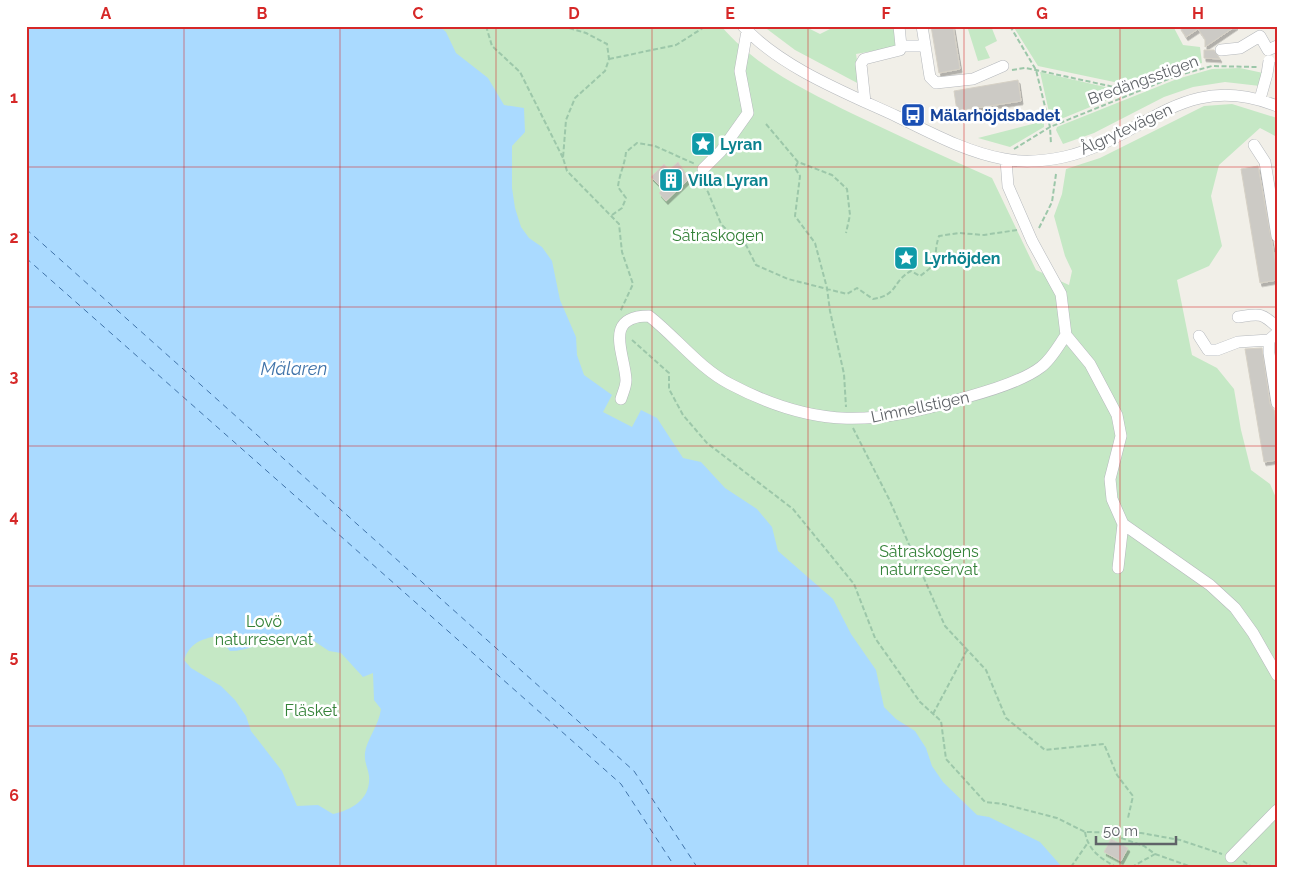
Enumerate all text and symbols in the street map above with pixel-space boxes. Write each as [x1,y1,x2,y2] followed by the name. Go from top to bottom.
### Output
[101,4,112,23] text: A
[257,4,268,23] text: B
[413,4,424,23] text: C
[568,4,580,23] text: D
[725,4,735,23] text: E
[881,4,891,23] text: F
[1036,4,1048,23] text: G
[1192,4,1204,23] text: H
[1085,51,1201,109] street label: Bredängsstigen
[10,88,18,107] text: 1
[1077,98,1175,159] street label: Ålgrytevägen
[900,102,926,128] bus stop icon: Mälarhöjdsbadet
[930,106,1060,125] place label: Mälarhöjdsbadet
[690,131,716,157] place icon: Lyran
[720,135,762,154] place label: Lyran
[658,167,684,193] building icon: Villa Lyran
[688,171,768,190] place label: Villa Lyran
[672,226,764,245] park label: Sätraskogen
[9,228,19,247] text: 2
[893,245,919,271] place icon: Lyrhöjden
[924,249,1000,268] place label: Lyrhöjden
[261,358,327,379] water label: Mälaren
[10,367,19,386] text: 3
[869,387,971,427] street label: Limnellstigen
[9,507,19,526] text: 4
[879,542,979,579] park label: Sätraskogens naturreservat
[215,612,314,649] park label: Lovö naturreservat
[10,647,19,666] text: 5
[285,701,338,720] park label: Fläsket
[9,786,19,805] text: 6
[1096,813,1176,845] scale bar
[1103,822,1138,840] text: 50 m

